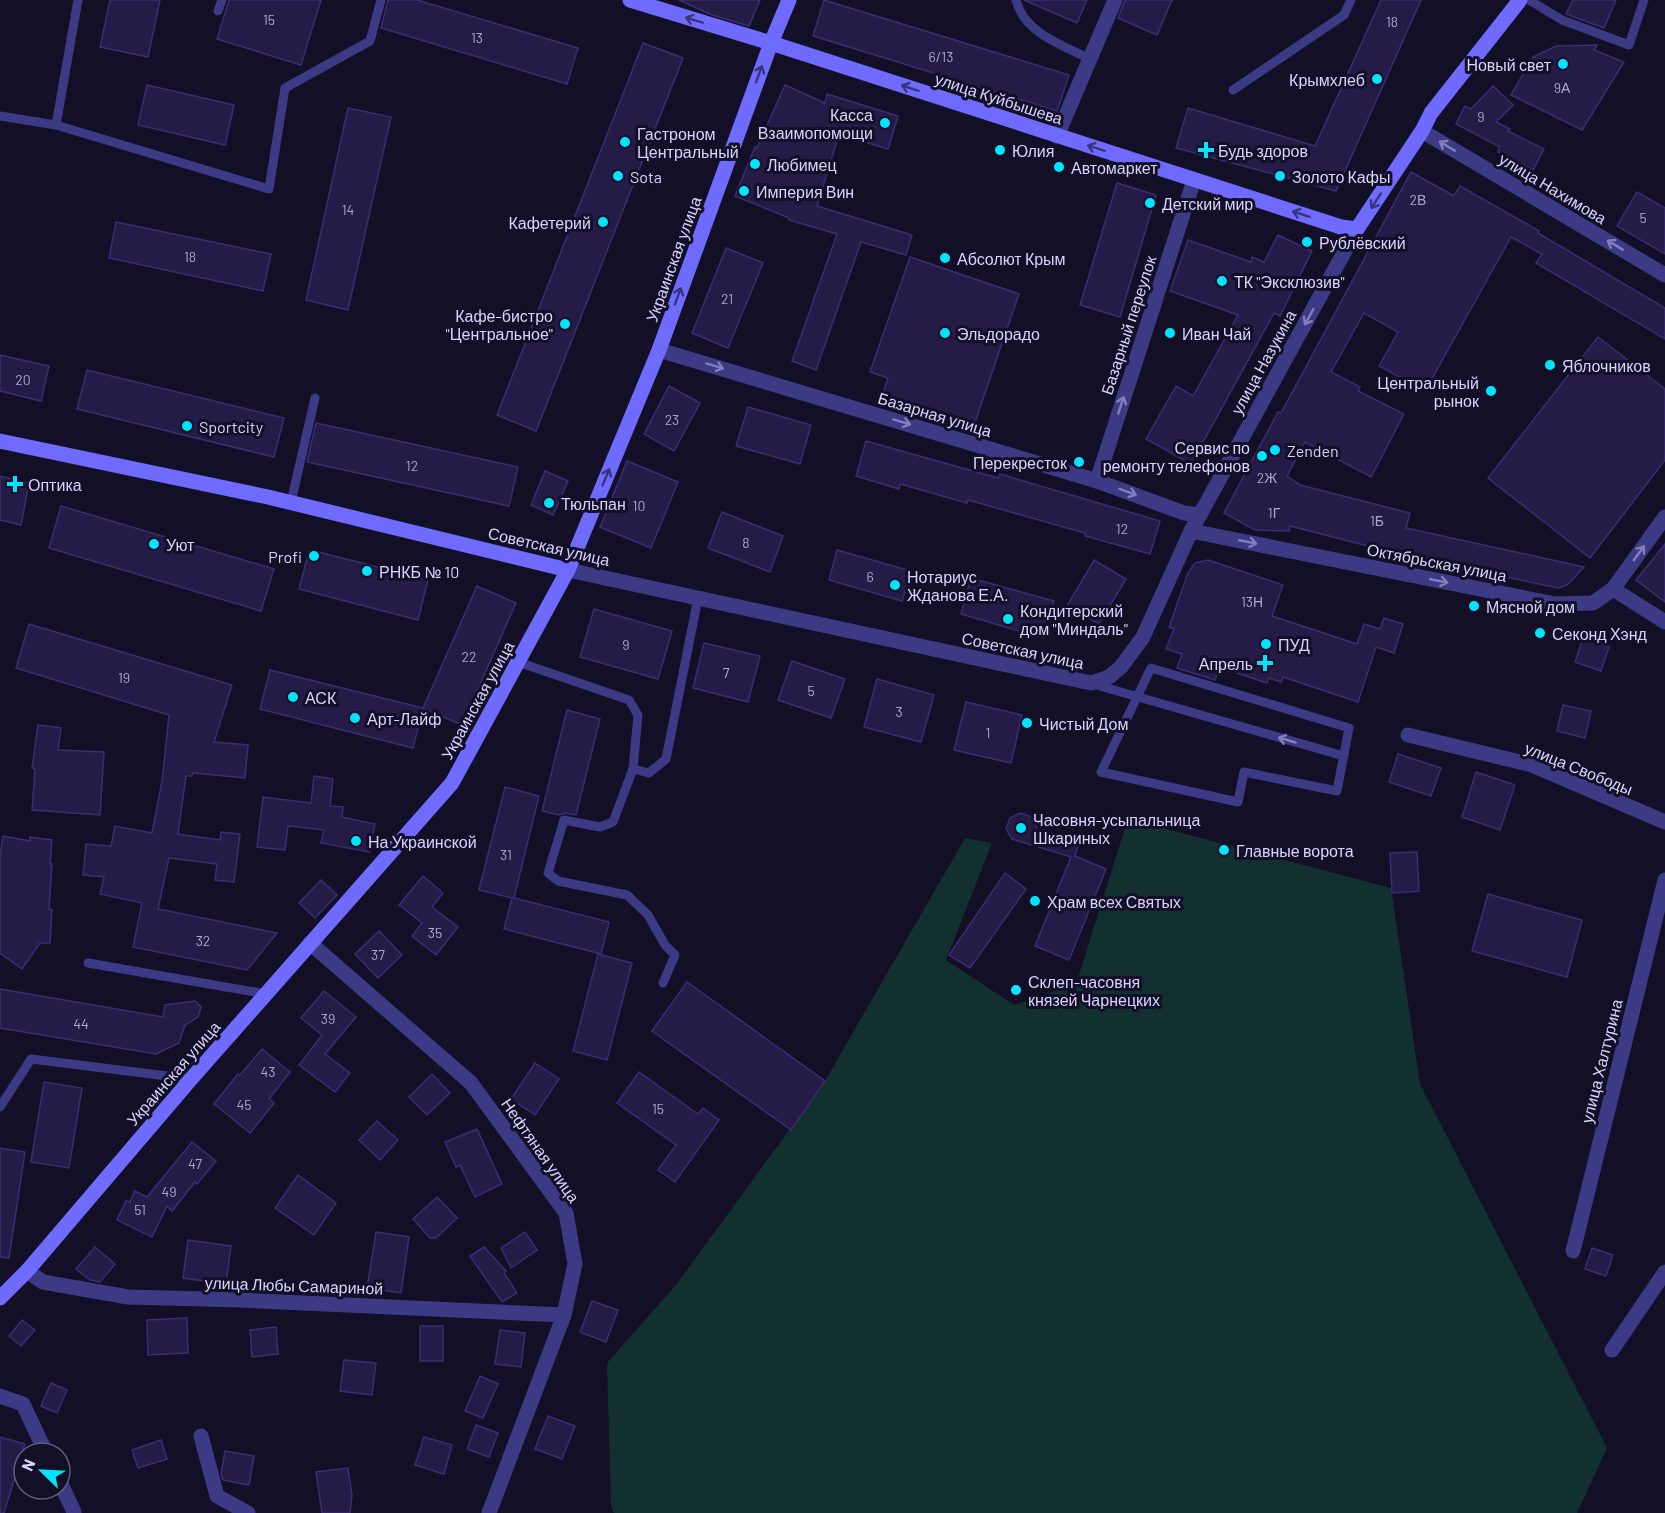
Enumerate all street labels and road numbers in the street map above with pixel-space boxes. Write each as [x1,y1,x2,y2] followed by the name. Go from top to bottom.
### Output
[933,68,1065,128] street label: улица Куйбышева
[1496,149,1610,228] street label: улица Нахимова
[641,194,705,324] street label: Украинская улица
[1097,252,1160,397] street label: Базарный переулок
[1227,306,1300,417] street label: улица Назукина
[876,388,994,440] street label: Базарная улица
[486,523,612,569] street label: Советская улица
[1365,539,1509,585] street label: Октябрьская улица
[960,628,1086,672] street label: Советская улица
[437,638,517,762] street label: Украинская улица
[1522,738,1636,798] street label: улица Свободы
[1576,997,1626,1125] street label: улица Халтурина
[122,1017,224,1129] street label: Украинская улица
[498,1094,584,1206] street label: Нефтяная улица
[204,1272,384,1298] street label: улица Любы Самариной

